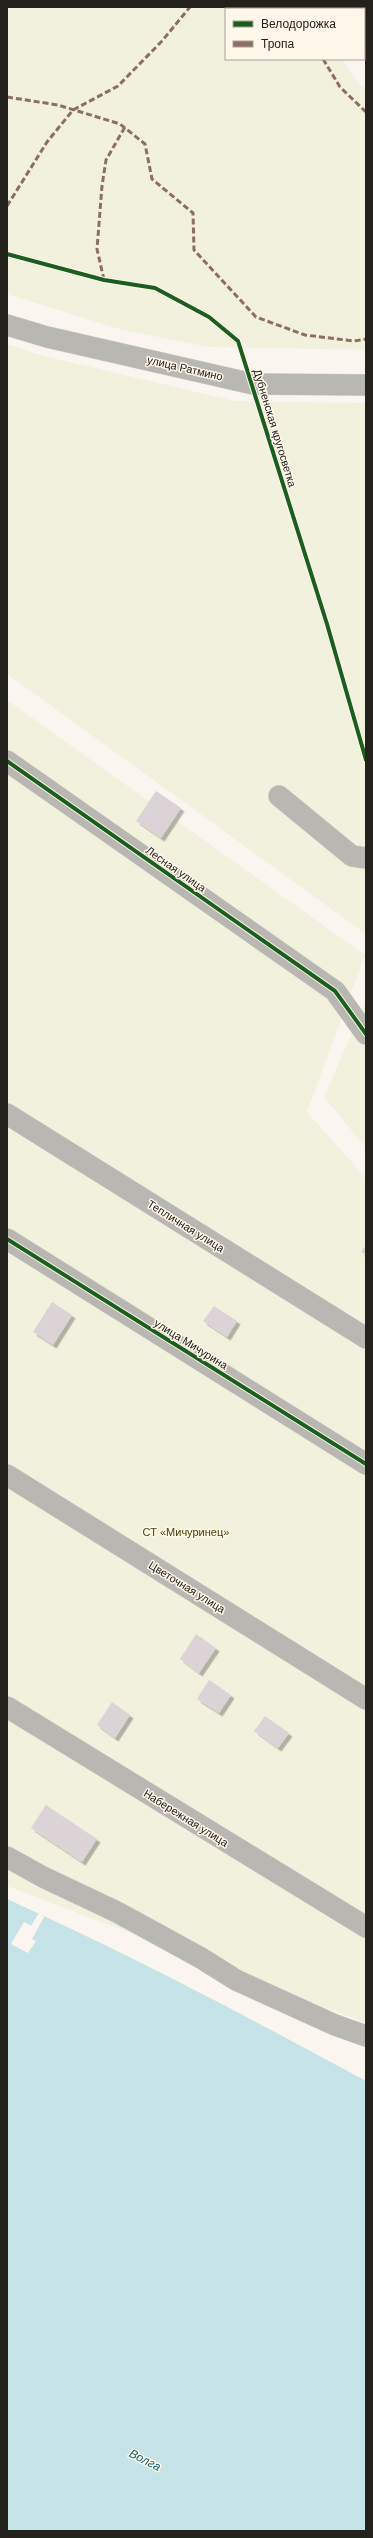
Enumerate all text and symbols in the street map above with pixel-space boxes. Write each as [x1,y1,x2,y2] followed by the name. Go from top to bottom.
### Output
[225,8,365,60] legend
[261,17,336,31] text: Велодорожка
[261,37,295,51] text: Тропа
[146,353,224,383] street label: улица Ратмино
[251,367,299,489] street label: Дубненская кругосветка
[144,844,209,895] street label: Лесная улица
[146,1198,227,1255] street label: Тепличная улица
[152,1317,231,1372] street label: улица Мичурина
[143,1526,229,1538] park label: СТ «Мичуринец»
[147,1559,228,1616] street label: Цветочная улица
[142,1787,231,1849] street label: Набережная улица
[127,2446,163,2474] water label: Волга

